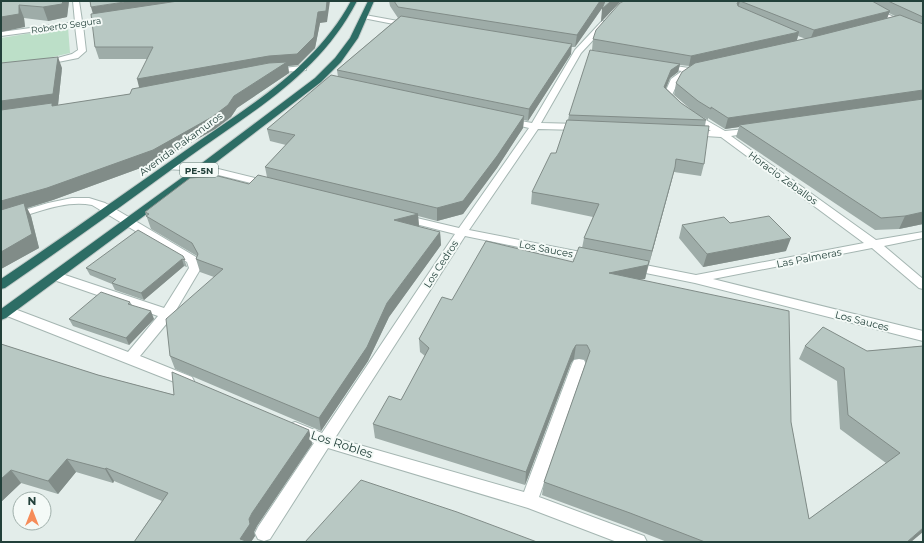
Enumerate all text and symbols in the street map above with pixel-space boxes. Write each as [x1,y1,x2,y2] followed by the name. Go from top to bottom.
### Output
[30,15,102,35] street label: Roberto Segura
[137,109,225,179] street label: Avenida Pakamuros
[746,148,820,208] street label: Horacio Zeballos
[180,163,218,177] road number: PE-5N
[518,237,574,261] street label: Los Sauces
[421,238,461,290] street label: Los Cedros
[775,245,843,271] street label: Las Palmeras
[834,308,890,334] street label: Los Sauces
[309,427,375,461] street label: Los Robles
[12,491,52,531] north arrow
[28,494,36,508] text: N

